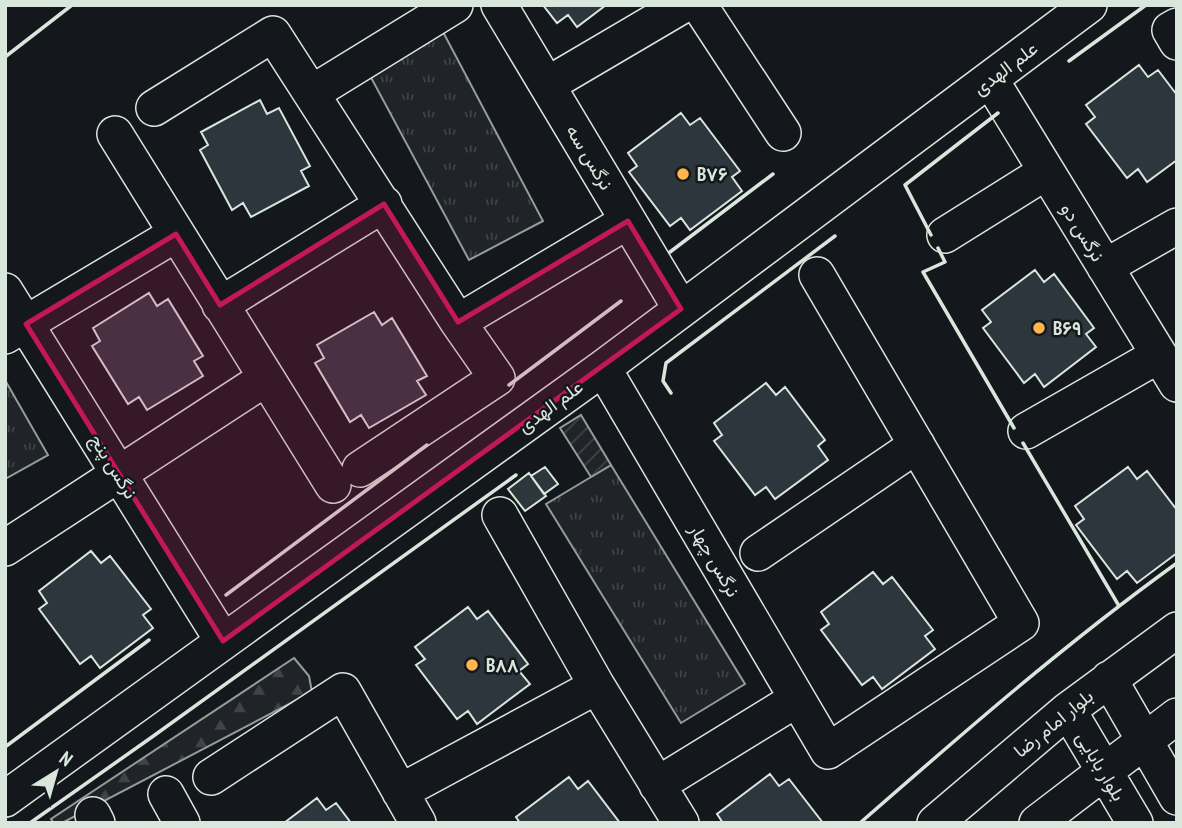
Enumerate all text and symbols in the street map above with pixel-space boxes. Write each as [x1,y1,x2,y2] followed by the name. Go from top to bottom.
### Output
[968,36,1043,101] street label: علم الهدی
[561,120,619,194] street label: نرگس سه
[697,162,728,186] place label: B۷۶
[675,166,691,182] marker: B۷۶
[1056,198,1110,266] street label: نرگس دو
[1053,316,1081,340] place label: B۶۹
[1031,320,1047,336] marker: B۶۹
[513,374,588,439] street label: علم الهدی
[83,429,143,504] street label: نرگس پنج
[682,518,746,602] street label: نرگس چهار
[486,653,519,677] place label: B۸۸
[464,657,480,673] marker: B۸۸
[1008,684,1098,763] street label: بلوار امام رضا
[1071,727,1131,805] street label: بلوار بابایی
[21,737,91,807] north arrow
[55,746,78,771] text: N

